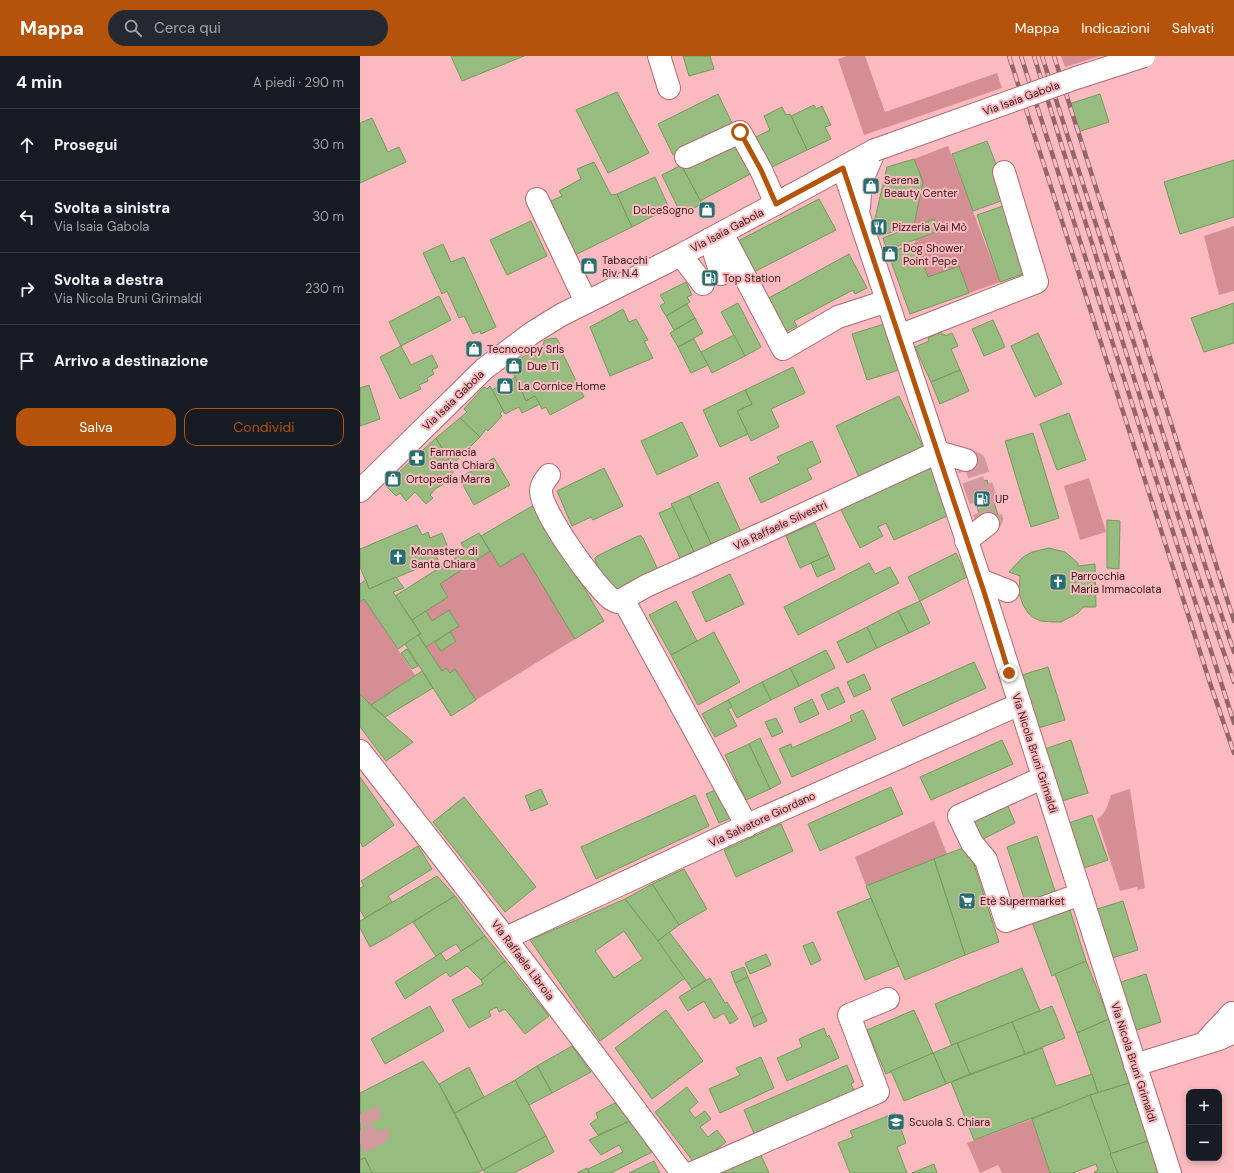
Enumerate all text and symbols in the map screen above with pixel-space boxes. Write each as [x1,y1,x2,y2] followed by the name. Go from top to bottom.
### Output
[108,10,388,46] search box
[20,16,84,41] text: Mappa
[122,17,144,39] icon: search
[154,18,221,38] text: Cerca qui
[1015,19,1059,37] text: Mappa
[1081,19,1150,37] text: Indicazioni
[1172,19,1214,37] text: Salvati
[16,71,62,93] text: 4 min
[253,74,344,91] text: A piedi · 290 m
[981,78,1061,118] street label: Via Isaia Gabola
[731,123,749,141] route start
[16,134,38,156] icon: ahead
[54,135,117,155] text: Prosegui
[312,136,344,153] text: 30 m
[884,173,957,200] place label: Serena Beauty Center
[861,176,881,196] shop icon: Serena Beauty Center
[54,198,170,218] text: Svolta a sinistra
[697,200,717,220] shop icon: DolceSogno
[633,203,694,217] place label: DolceSogno
[688,205,766,255] street label: Via Isaia Gabola
[16,206,38,228] icon: left
[312,208,344,225] text: 30 m
[869,217,889,237] restaurant icon: Pizzeria Vai Mò
[54,218,149,235] text: Via Isaia Gabola
[892,220,967,234] place label: Pizzeria Vai Mò
[903,241,963,268] place label: Dog Shower Point Pepe
[880,244,900,264] shop icon: Dog Shower Point Pepe
[602,253,648,280] place label: Tabacchi Riv. N.4
[579,256,599,276] shop icon: Tabacchi Riv. N.4
[700,268,720,288] fuel station icon: Top Station
[54,270,164,290] text: Svolta a destra
[723,271,781,285] place label: Top Station
[16,278,38,300] icon: right
[305,280,344,297] text: 230 m
[54,290,202,307] text: Via Nicola Bruni Grimaldi
[464,339,484,359] shop icon: Tecnocopy Srls
[487,342,564,356] place label: Tecnocopy Srls
[16,350,38,372] icon: arrive
[54,351,208,371] text: Arrivo a destinazione
[504,356,524,376] shop icon: Due Ti
[527,359,559,373] place label: Due Ti
[419,367,487,433] street label: Via Isaia Gabola
[495,376,515,396] shop icon: La Cornice Home
[518,379,606,393] place label: La Cornice Home
[16,408,176,446] button: Salva
[184,408,344,446] button: Condividi
[430,445,495,472] place label: Farmacia Santa Chiara
[407,448,427,468] pharmacy icon: Farmacia Santa Chiara
[383,469,403,489] shop icon: Ortopedia Marra
[406,472,490,486] place label: Ortopedia Marra
[972,489,992,509] fuel station icon: UP
[995,492,1009,506] place label: UP
[731,497,829,553] street label: Via Raffaele Silvestri
[411,544,478,571] place label: Monastero di Santa Chiara
[388,547,408,567] church icon: Monastero di Santa Chiara
[1071,569,1161,596] place label: Parrocchia Maria Immacolata
[1048,572,1068,592] church icon: Parrocchia Maria Immacolata
[1000,664,1018,682] route end
[1009,691,1061,815] street label: Via Nicola Bruni Grimaldi
[707,788,817,850] street label: Via Salvatore Giordano
[957,891,977,911] supermarket icon: Etè Supermarket
[980,894,1065,908] place label: Etè Supermarket
[488,917,558,1003] street label: Via Raffaele Libroia
[1108,1000,1160,1124] street label: Via Nicola Bruni Grimaldi
[1186,1089,1222,1161] map controls
[1186,1089,1222,1125] button: +
[886,1112,906,1132] school or university icon: Scuola S. Chiara
[909,1115,990,1129] place label: Scuola S. Chiara
[1186,1125,1222,1161] button: −

